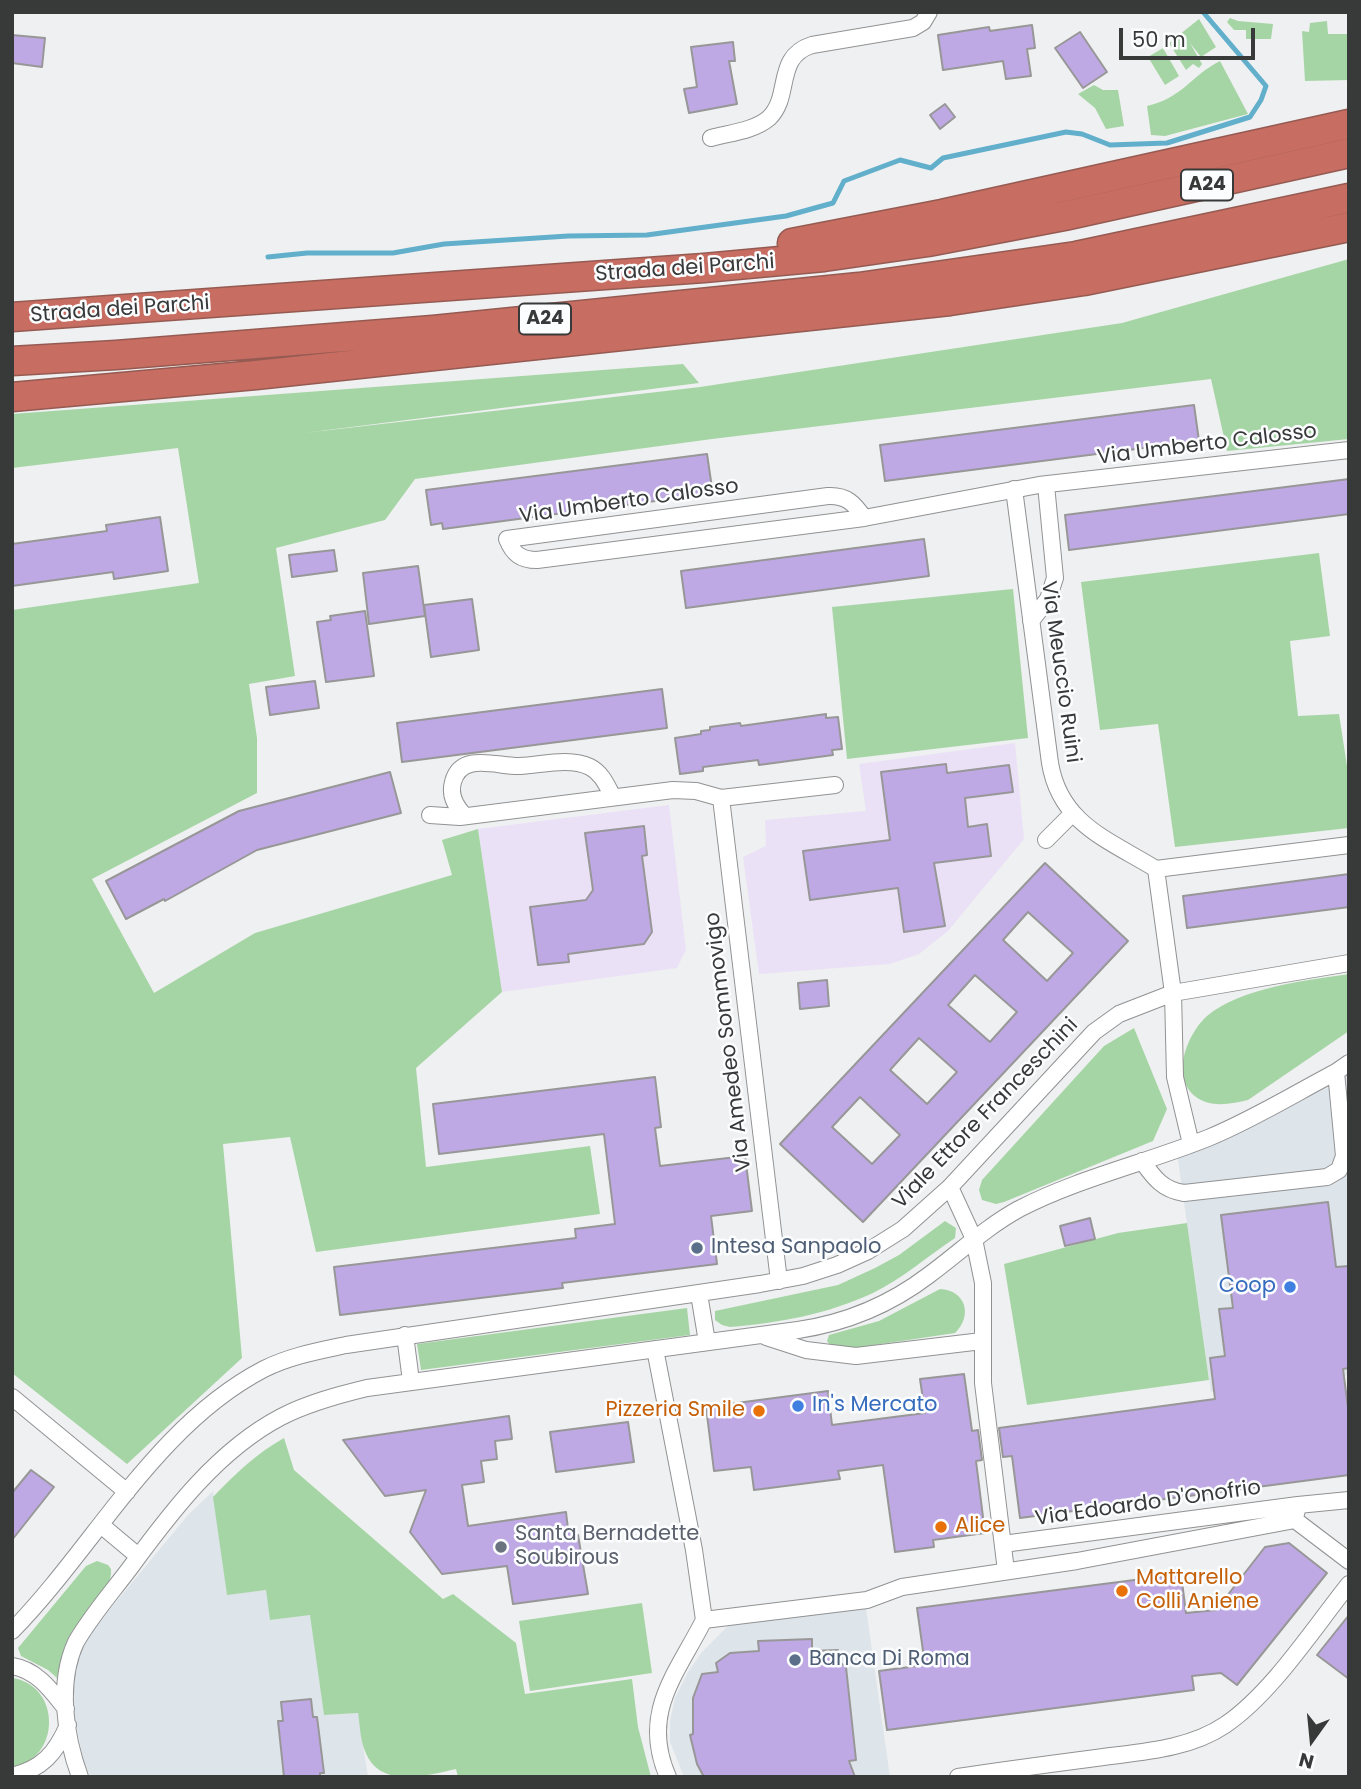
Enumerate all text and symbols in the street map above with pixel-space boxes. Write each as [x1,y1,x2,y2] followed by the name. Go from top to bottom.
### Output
[1123,14,1260,58] scale bar
[1132,25,1186,54] text: 50 m
[1181,169,1233,200] road number: A24
[595,250,775,288] street label: Strada dei Parchi
[30,291,210,329] street label: Strada dei Parchi
[519,304,571,334] road number: A24
[1096,419,1318,471] street label: Via Umberto Calosso
[518,474,740,530] street label: Via Umberto Calosso
[1035,579,1085,765] street label: Via Meuccio Ruini
[701,911,757,1173] street label: Via Amedeo Sommovigo
[888,1013,1084,1215] street label: Viale Ettore Franceschini
[711,1235,881,1261] place label: Intesa Sanpaolo
[689,1240,705,1256] marker: Intesa Sanpaolo
[1219,1274,1276,1300] place label: Coop
[1282,1279,1298,1295] marker: Coop
[812,1393,937,1419] place label: In's Mercato
[605,1398,745,1424] place label: Pizzeria Smile
[790,1398,806,1414] marker: In's Mercato
[751,1403,767,1419] marker: Pizzeria Smile
[1033,1476,1263,1532] street label: Via Edoardo D'Onofrio
[955,1514,1005,1540] place label: Alice
[933,1519,949,1535] marker: Alice
[515,1522,699,1572] place label: Santa Bernadette Soubirous
[493,1539,509,1555] marker: Santa Bernadette Soubirous
[1136,1566,1259,1616] place label: Mattarello Colli Aniene
[1114,1583,1130,1599] marker: Mattarello Colli Aniene
[809,1647,970,1673] place label: Banca Di Roma
[787,1652,803,1668] marker: Banca Di Roma
[1277,1705,1347,1775] north arrow
[1296,1746,1317,1776] text: N

